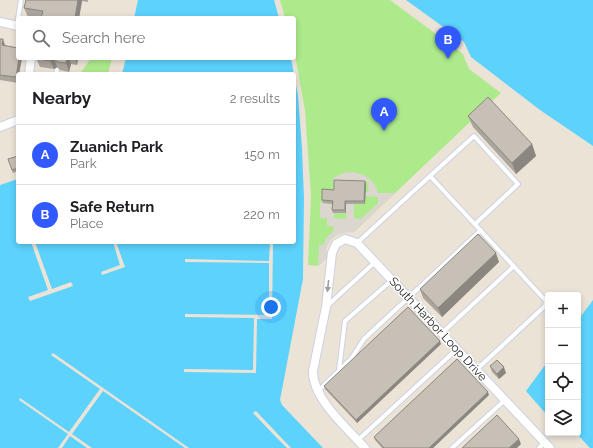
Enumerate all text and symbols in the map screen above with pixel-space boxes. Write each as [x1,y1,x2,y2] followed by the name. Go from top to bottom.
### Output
[16,16,296,60] search box
[435,26,461,59] pin: B
[30,27,52,49] icon: search
[62,29,145,47] text: Search here
[32,88,91,108] text: Nearby
[230,91,280,106] text: 2 results
[371,98,397,131] pin: A
[70,138,163,156] text: Zuanich Park
[41,147,49,162] text: A
[244,147,280,162] text: 150 m
[70,156,97,171] text: Park
[70,198,154,216] text: Safe Return
[41,207,49,222] text: B
[243,207,280,222] text: 220 m
[70,216,103,231] text: Place
[386,274,490,384] street label: South Harbor Loop Drive
[325,280,331,292] one-way arrow
[545,292,581,436] map controls
[545,292,581,328] button: +
[261,297,281,317] your location
[545,328,581,364] button: −
[545,364,581,400] button: locate
[545,400,581,436] button: layers

